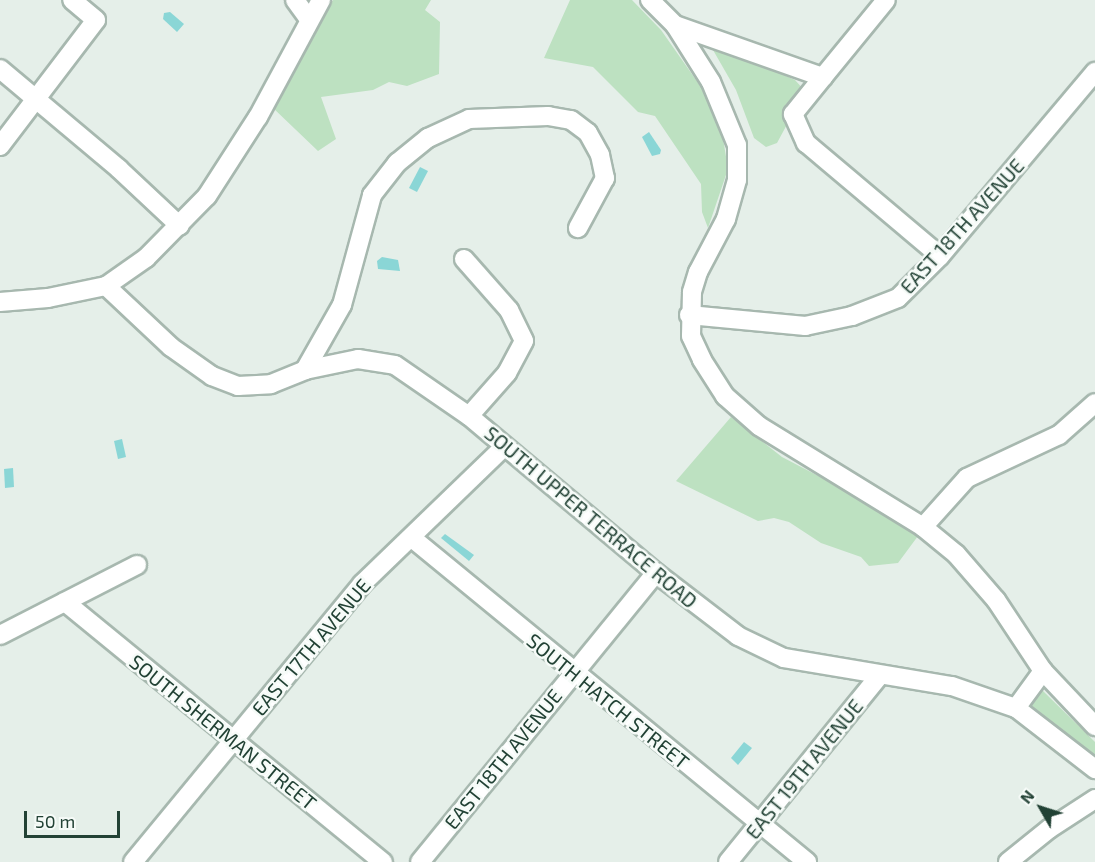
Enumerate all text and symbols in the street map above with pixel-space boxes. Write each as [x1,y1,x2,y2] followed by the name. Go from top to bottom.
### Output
[895,153,1029,299] street label: EAST 18TH AVENUE
[480,421,702,613] street label: SOUTH UPPER TERRACE ROAD
[246,573,376,721] street label: EAST 17TH AVENUE
[522,628,694,774] street label: SOUTH HATCH STREET
[125,649,321,815] street label: SOUTH SHERMAN STREET
[439,684,567,834] street label: EAST 18TH AVENUE
[740,694,868,844] street label: EAST 19TH AVENUE
[1011,778,1071,838] north arrow
[1016,786,1038,807] text: N
[27,799,123,837] scale bar
[35,810,75,832] text: 50 m

